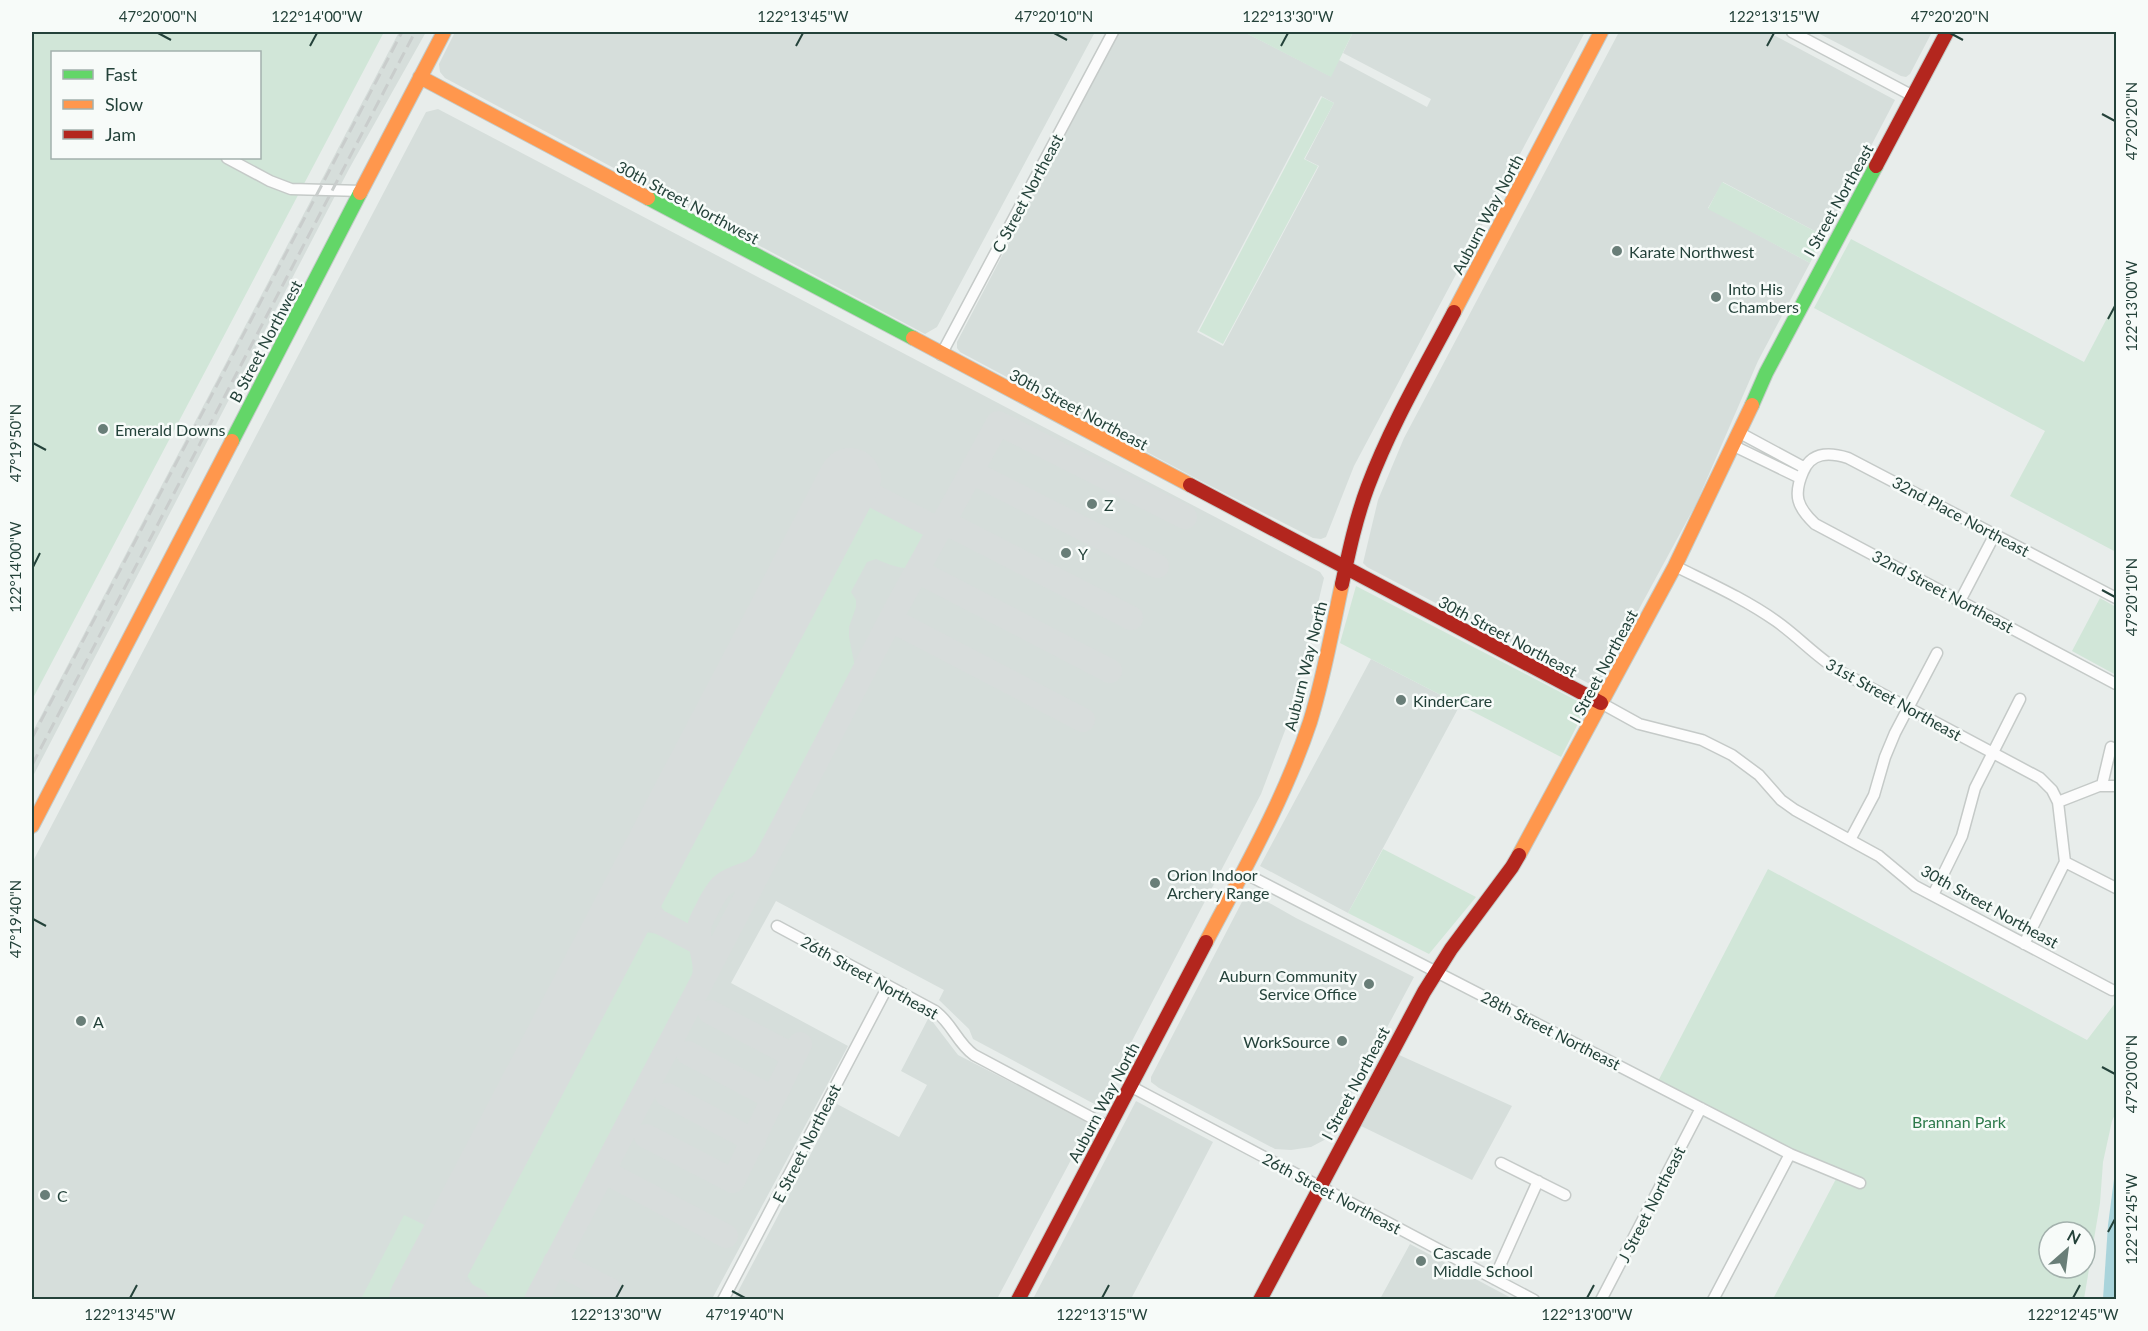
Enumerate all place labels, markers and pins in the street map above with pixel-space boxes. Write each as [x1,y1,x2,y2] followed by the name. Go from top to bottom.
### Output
[1629,242,1755,261] place label: Karate Northwest
[1610,244,1624,258] marker: Karate Northwest
[1728,279,1799,316] place label: Into His Chambers
[1709,290,1723,304] marker: Into His Chambers
[115,420,226,439] place label: Emerald Downs
[96,422,110,436] marker: Emerald Downs
[1104,495,1114,514] place label: Z
[1085,497,1099,511] marker: Z
[1078,544,1088,563] place label: Y
[1059,546,1073,560] marker: Y
[1413,691,1492,710] place label: KinderCare
[1394,693,1408,707] marker: KinderCare
[1167,865,1270,902] place label: Orion Indoor Archery Range
[1148,876,1162,890] marker: Orion Indoor Archery Range
[1219,966,1358,1003] place label: Auburn Community Service Office
[1362,977,1376,991] marker: Auburn Community Service Office
[93,1012,104,1031] place label: A
[74,1014,88,1028] marker: A
[1243,1032,1330,1051] place label: WorkSource
[1335,1034,1349,1048] marker: WorkSource
[57,1186,68,1205] place label: C
[38,1188,52,1202] marker: C
[1433,1243,1533,1280] place label: Cascade Middle School
[1414,1254,1428,1268] marker: Cascade Middle School

